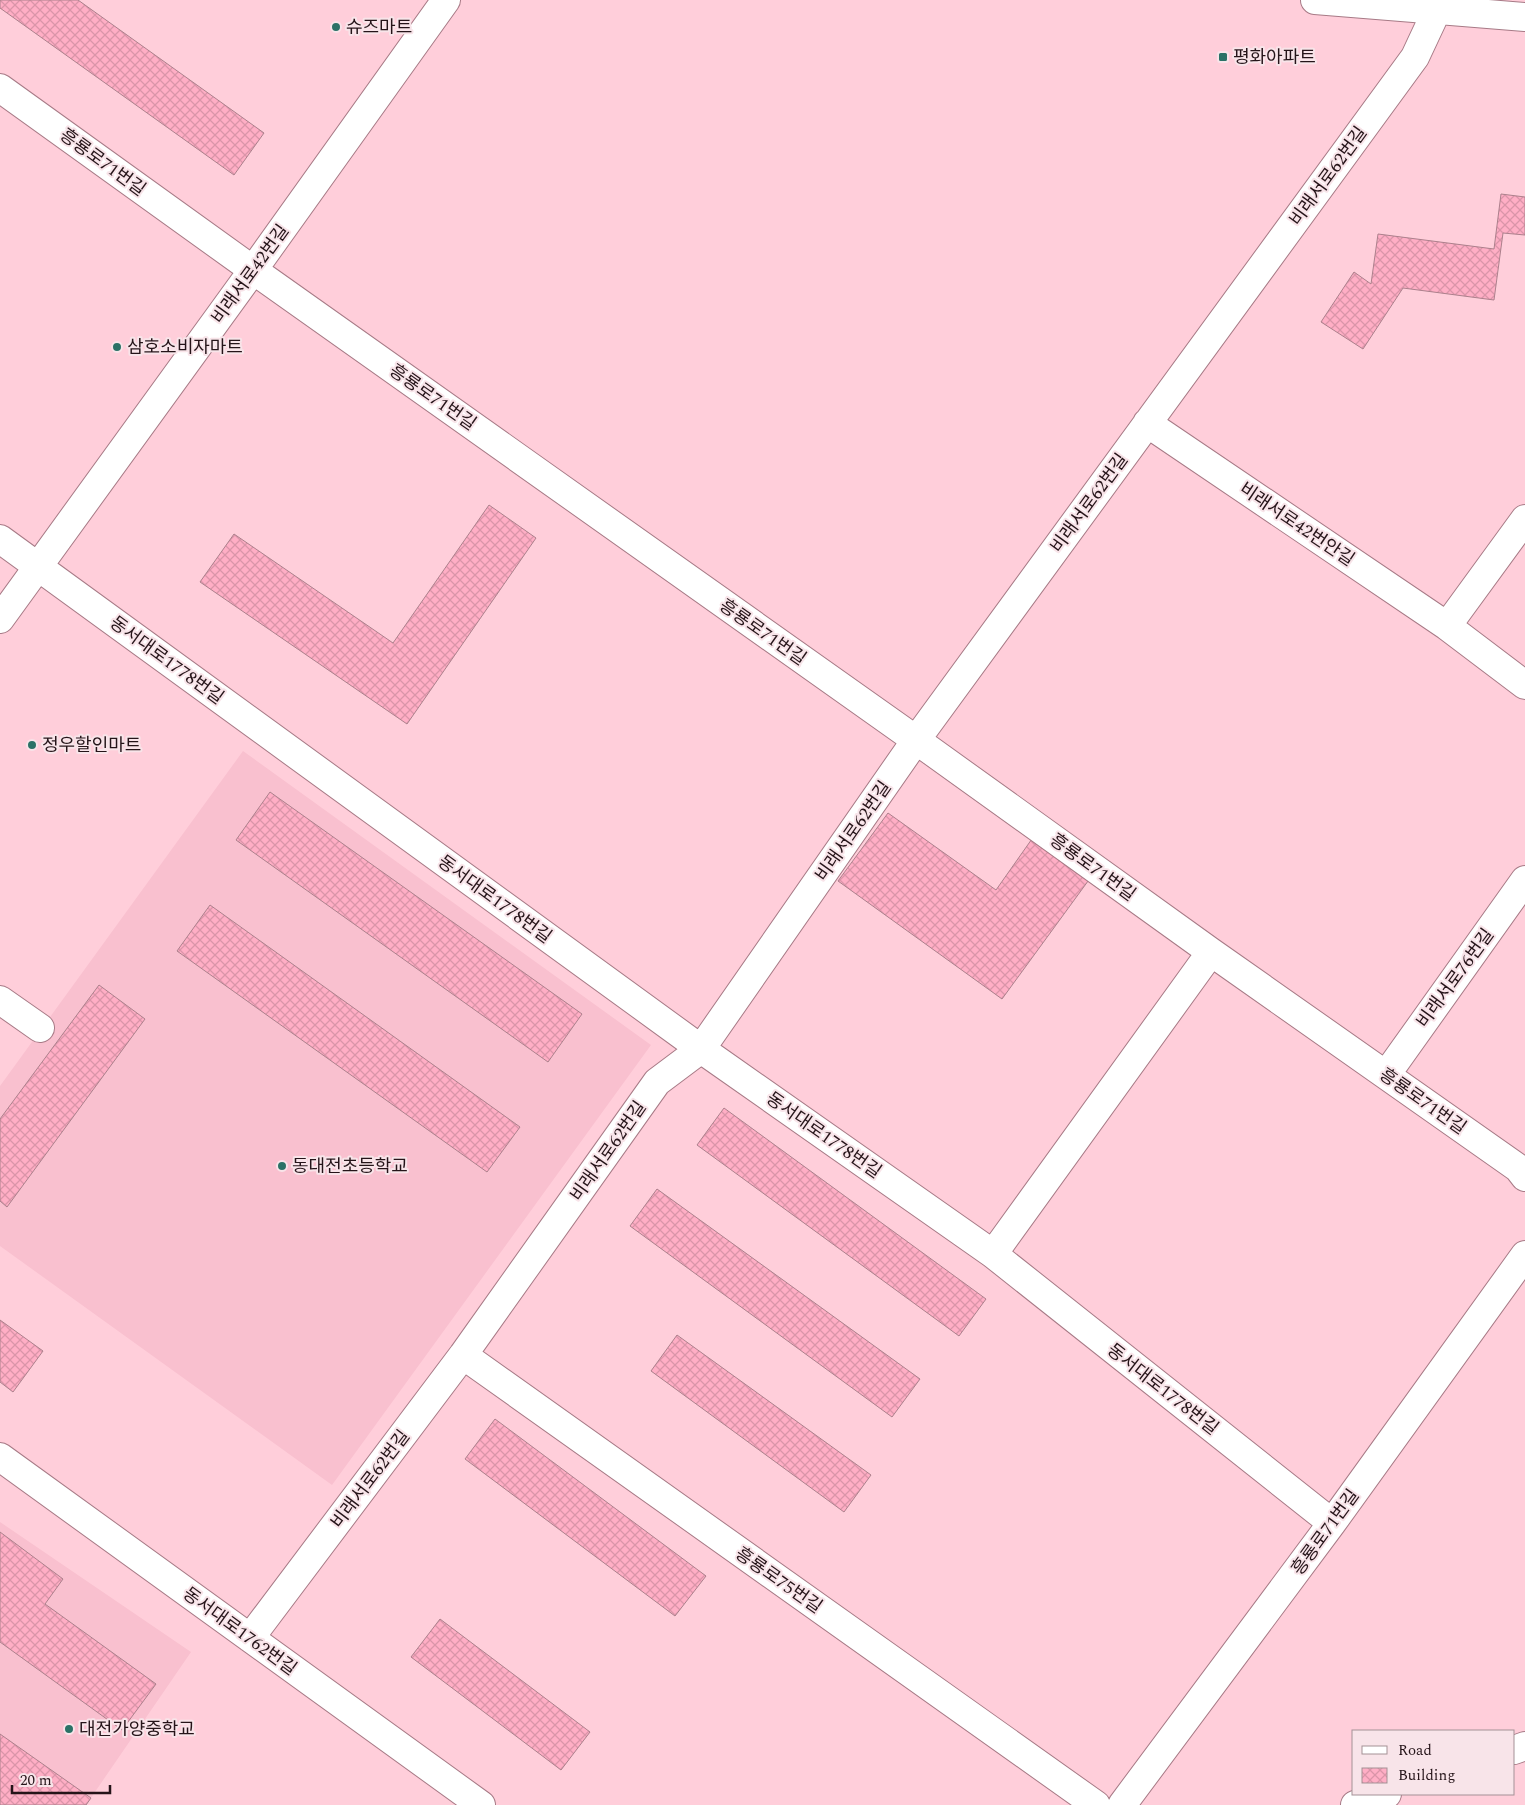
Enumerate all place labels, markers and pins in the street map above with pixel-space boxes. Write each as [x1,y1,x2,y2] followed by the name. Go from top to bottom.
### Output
[346,14,412,41] place label: 슈즈마트
[330,21,342,33] marker: 슈즈마트
[1233,44,1316,71] place label: 평화아파트
[1217,51,1229,63] marker: 평화아파트
[127,334,243,361] place label: 삼호소비자마트
[111,341,123,353] marker: 삼호소비자마트
[42,732,141,759] place label: 정우할인마트
[26,739,38,751] marker: 정우할인마트
[292,1153,408,1180] place label: 동대전초등학교
[276,1160,288,1172] marker: 동대전초등학교
[79,1716,195,1743] place label: 대전가양중학교
[63,1723,75,1735] marker: 대전가양중학교

